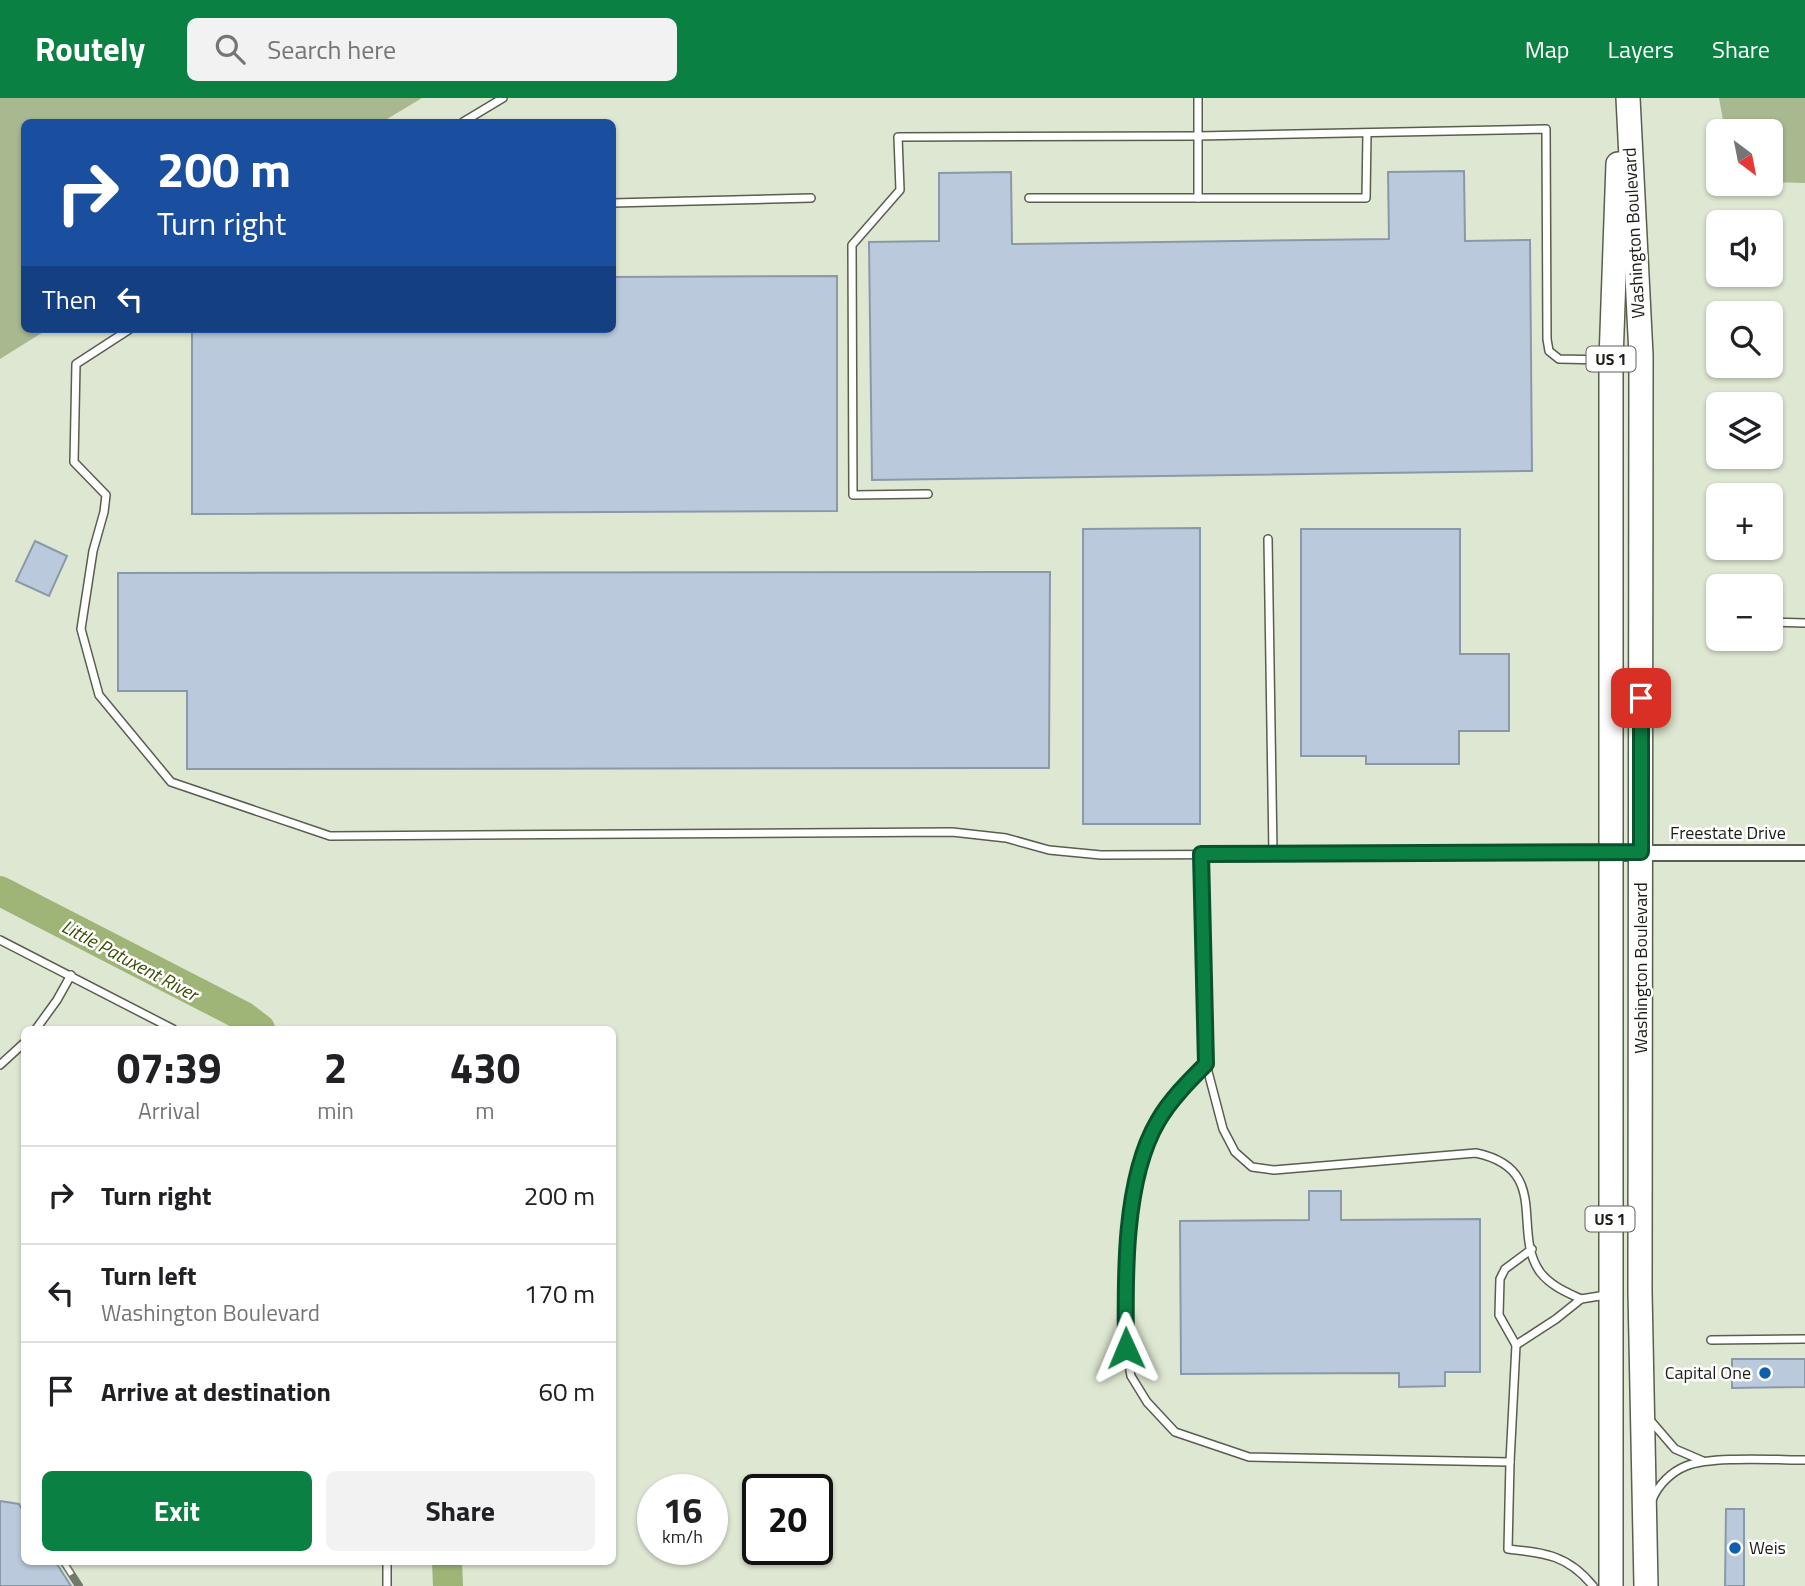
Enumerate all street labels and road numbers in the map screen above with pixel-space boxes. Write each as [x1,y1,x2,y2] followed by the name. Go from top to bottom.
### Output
[1616,147,1651,319] street label: Washington Boulevard
[1586,346,1636,372] road number: US 1
[1670,819,1786,846] street label: Freestate Drive
[1627,882,1654,1054] street label: Washington Boulevard
[1586,1206,1634,1232] road number: US 1

